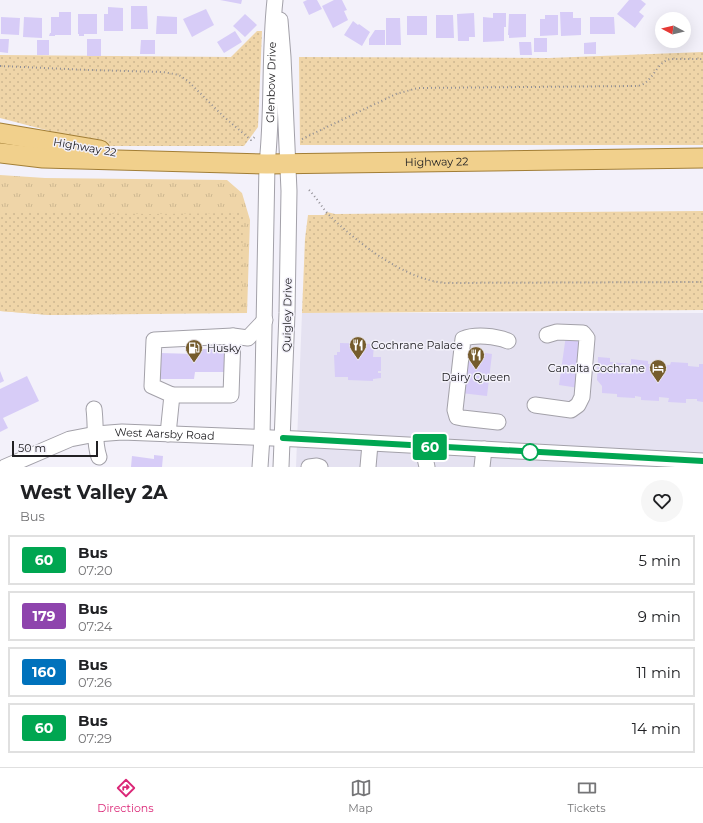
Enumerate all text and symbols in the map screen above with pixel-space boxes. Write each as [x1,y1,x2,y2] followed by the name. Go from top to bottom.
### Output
[655,12,691,48] north arrow
[655,12,691,48] map controls
[263,41,279,123] street label: Glenbow Drive
[52,135,118,159] street label: Highway 22
[405,154,469,169] street label: Highway 22
[279,277,295,352] street label: Quigley Drive
[348,335,368,360] restaurant icon: Cochrane Palace
[184,338,204,363] fuel station icon: Husky
[371,338,463,352] place label: Cochrane Palace
[207,341,241,355] place label: Husky
[466,345,486,370] restaurant icon: Dairy Queen
[648,358,668,383] hotel icon: Canalta Cochrane
[548,361,645,375] place label: Canalta Cochrane
[441,370,511,384] place label: Dairy Queen
[114,425,215,443] street label: West Aarsby Road
[412,434,448,460] line badge: 60
[421,438,439,456] text: 60
[12,439,98,458] scale bar
[18,441,46,455] text: 50 m
[521,443,539,461] unlabelled marker
[641,480,683,522] button: heart
[20,481,168,504] text: West Valley 2A
[20,508,45,524] text: Bus
[78,543,108,562] text: Bus
[35,551,53,569] text: 60
[638,551,681,570] text: 5 min
[78,562,113,578] text: 07:20
[78,599,108,618] text: Bus
[32,607,56,625] text: 179
[638,607,681,626] text: 9 min
[78,618,112,634] text: 07:24
[78,655,108,674] text: Bus
[32,663,56,681] text: 160
[636,663,681,682] text: 11 min
[78,674,112,690] text: 07:26
[78,711,108,730] text: Bus
[35,719,53,737] text: 60
[632,719,681,738] text: 14 min
[78,730,112,746] text: 07:29
[97,777,154,815] tab: Directions
[348,777,373,815] tab: Map
[567,777,606,815] tab: Tickets

